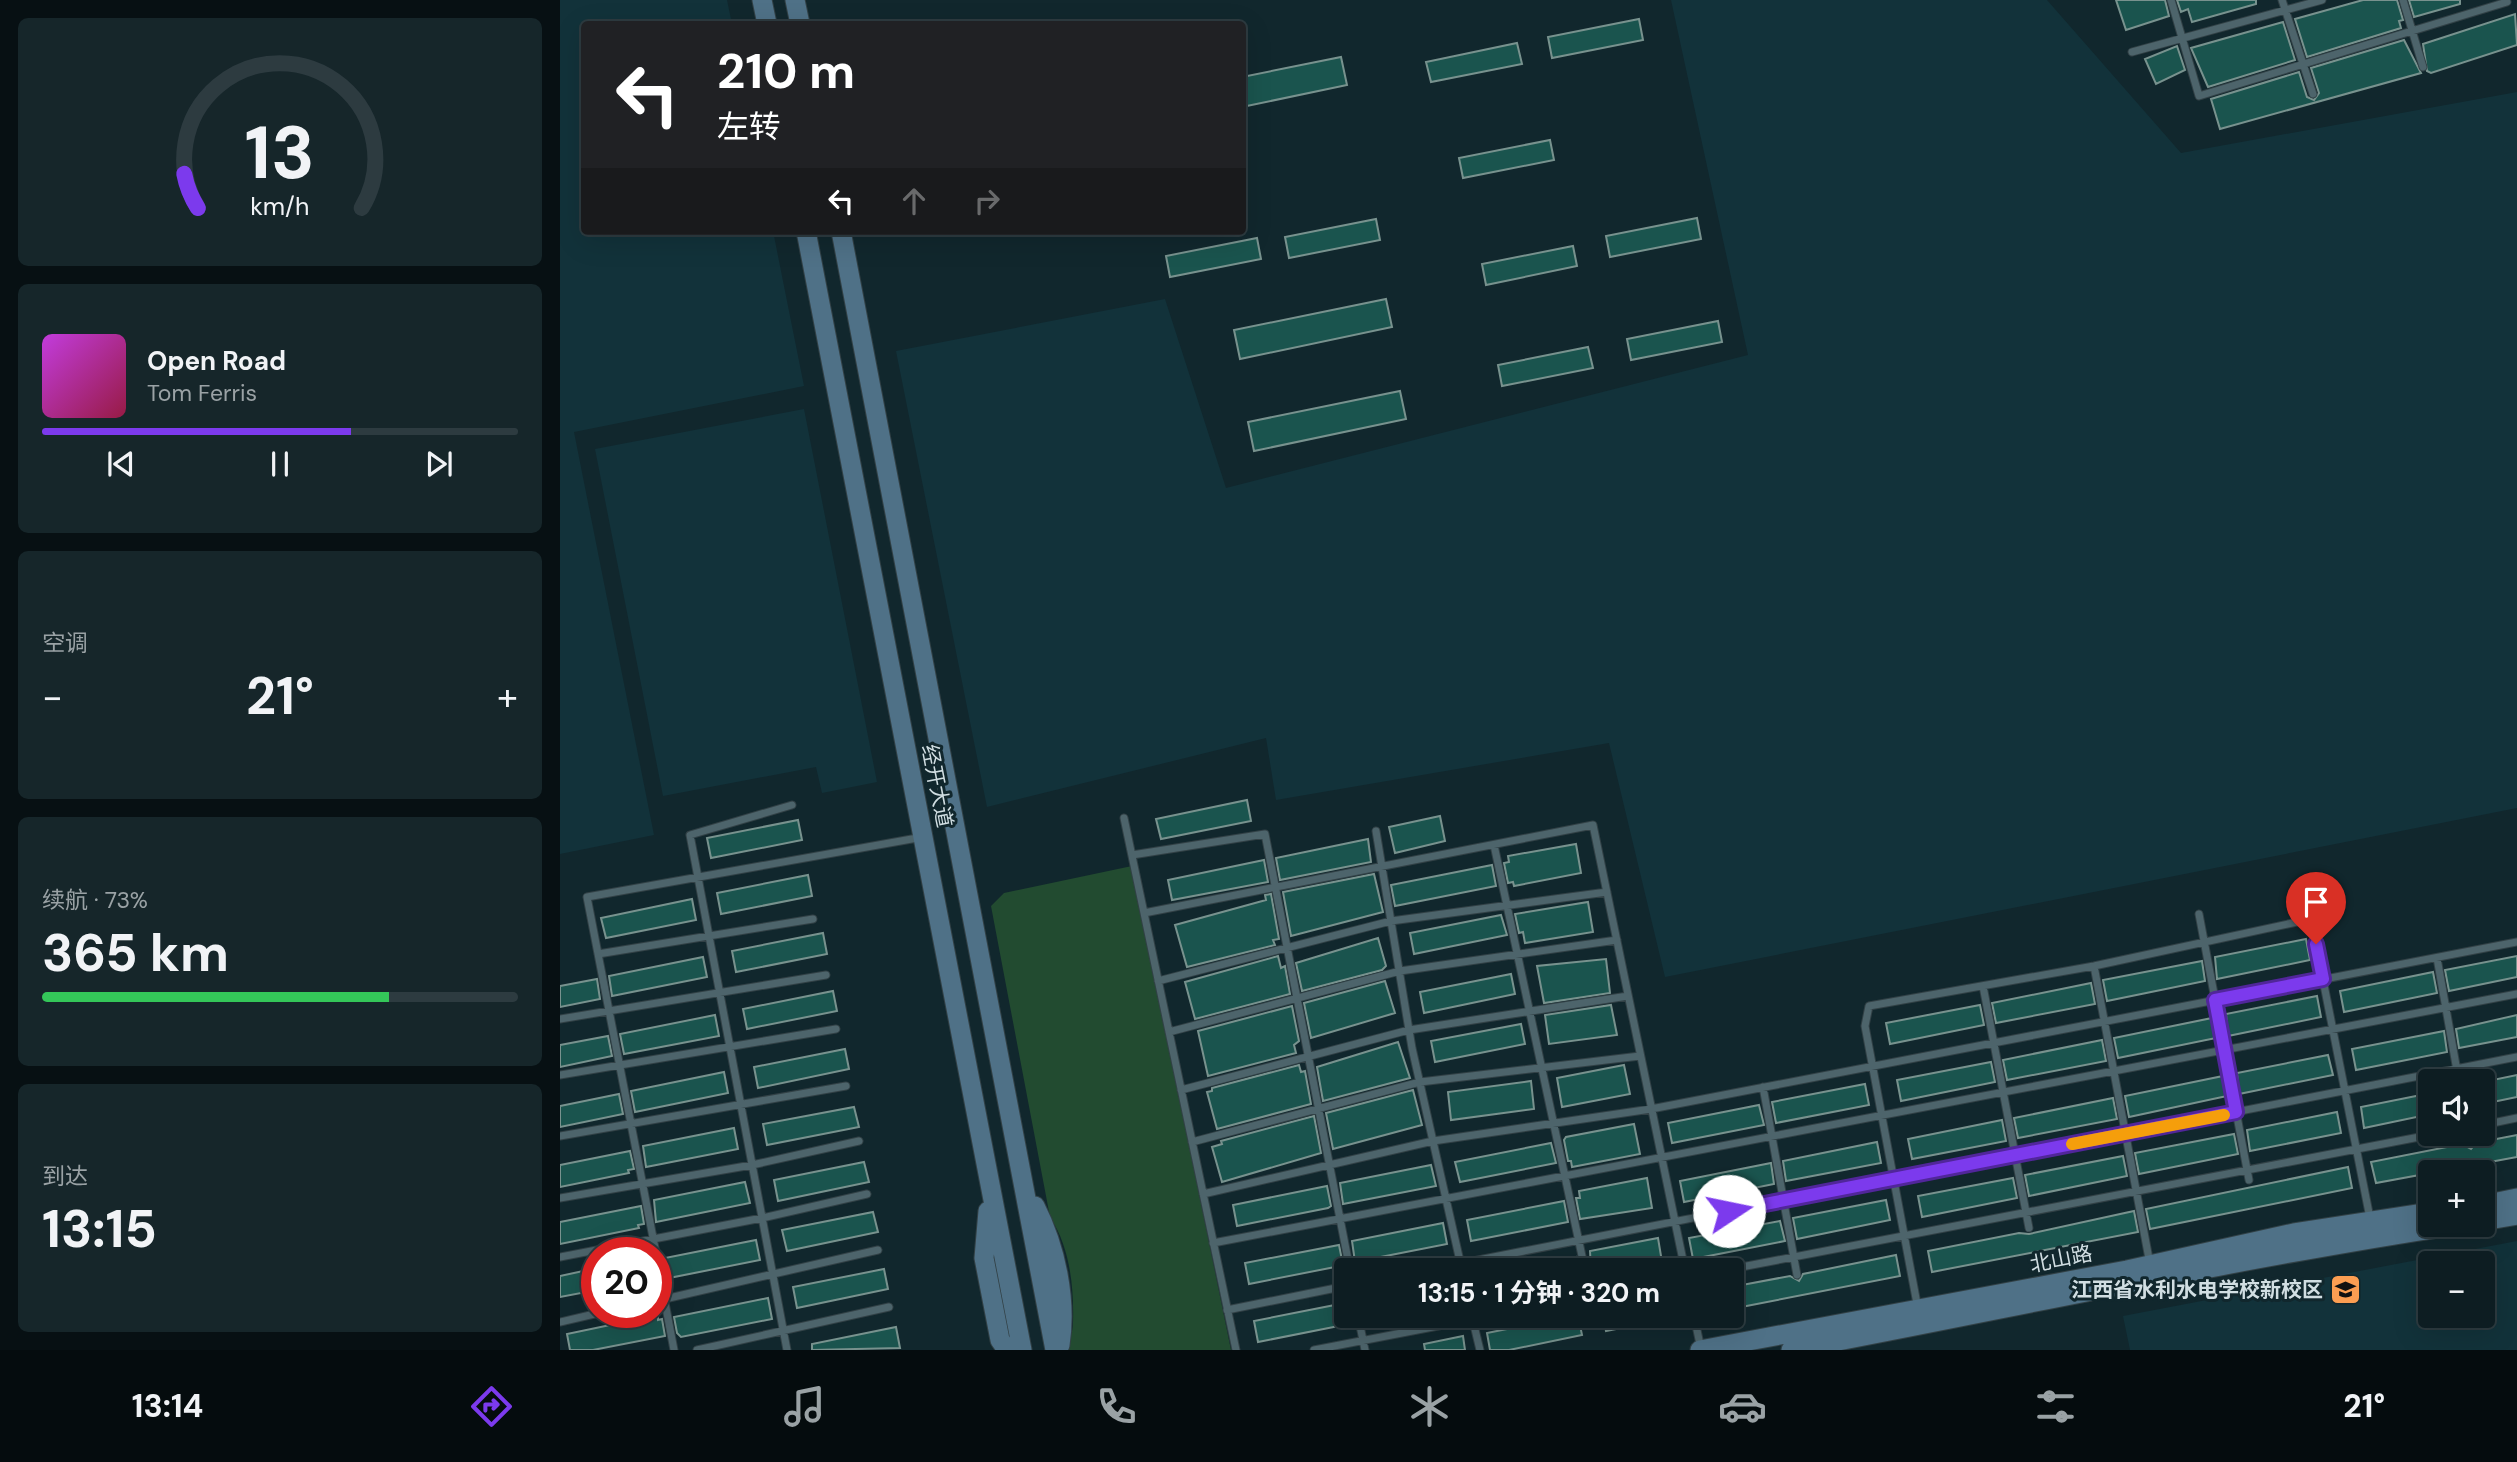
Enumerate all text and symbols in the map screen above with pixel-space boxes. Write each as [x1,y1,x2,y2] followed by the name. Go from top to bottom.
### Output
[717,39,855,103] text: 210 m
[602,49,693,140] icon: left
[717,106,781,148] text: 左转
[245,107,315,202] text: 13
[822,182,860,220] icon: left
[895,182,933,220] icon: ahead
[968,182,1006,220] icon: right
[250,190,310,223] text: km/h
[147,344,286,378] text: Open Road
[147,378,257,408] text: Tom Ferris
[102,445,140,483] icon: previous
[261,445,299,483] icon: pause
[420,445,458,483] icon: next
[42,628,88,658] text: 空调
[246,662,314,730] text: 21°
[42,672,63,722] text: −
[497,672,518,722] text: +
[915,742,959,830] street label: 经开大道
[2286,872,2346,944] pin
[2297,883,2335,921] icon: arrive
[42,885,148,915] text: 续航 · 73%
[42,919,229,987] text: 365 km
[2418,1069,2495,1328] map controls
[2418,1069,2495,1146] button: sound
[2418,1160,2495,1237] button: +
[42,1161,88,1191] text: 到达
[1692,1174,1766,1248] position arrow
[42,1195,157,1263] text: 13:15
[581,1237,672,1328] speed limit sign: 20
[2027,1239,2095,1279] street label: 北山路
[2418,1251,2495,1328] button: −
[2329,1273,2363,1307] school or university icon: 江西省水利水电学校新校区
[1418,1276,1660,1310] text: 13:15 · 1 分钟 · 320 m
[2071,1276,2323,1304] place label: 江西省水利水电学校新校区
[467,1382,516,1431] icon: directions
[780,1382,829,1431] icon: music
[1092,1382,1141,1431] icon: phone
[1405,1382,1454,1431] icon: climate
[1718,1382,1767,1431] icon: car
[2031,1382,2080,1431] icon: filters
[132,1385,203,1427] text: 13:14
[2343,1385,2385,1427] text: 21°

